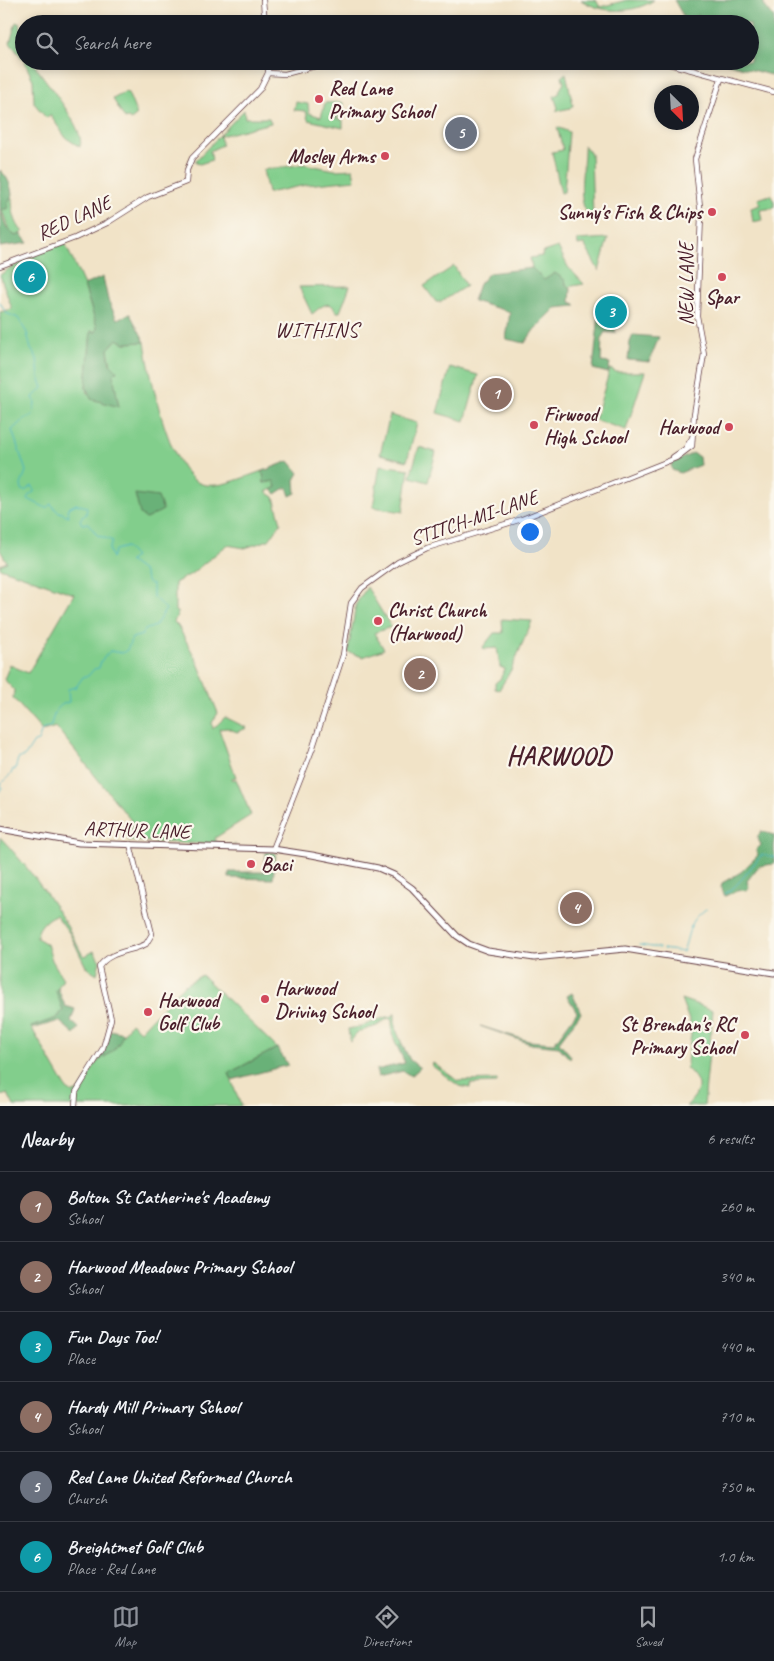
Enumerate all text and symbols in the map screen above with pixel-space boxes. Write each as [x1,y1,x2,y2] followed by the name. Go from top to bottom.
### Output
[15,15,759,70] search box
[33,29,61,57] icon: search
[73,31,150,55] text: Search here
[329,76,438,124] place label: Red Lane Primary School
[654,85,699,130] north arrow
[313,93,325,105] marker: Red Lane Primary School
[445,114,477,152] pin: 5
[288,144,377,169] place label: Mosley Arms
[379,150,391,162] marker: Mosley Arms
[33,189,118,246] street label: RED LANE
[558,200,704,225] place label: Sunny's Fish & Chips
[706,206,718,218] marker: Sunny's Fish & Chips
[674,240,699,325] street label: NEW LANE
[14,258,46,296] pin: 6
[716,271,728,283] marker: Spar
[705,285,742,310] place label: Spar
[595,293,627,331] pin: 3
[275,317,362,343] district label: WITHINS
[480,375,512,413] pin: 1
[544,402,629,450] place label: Firwood High School
[659,415,723,440] place label: Harwood
[528,419,540,431] marker: Firwood High School
[723,421,735,433] marker: Harwood
[407,484,544,551] street label: STITCH-MI-LANE
[517,519,543,545] your location
[388,598,487,646] place label: Christ Church (Harwood)
[372,615,384,627] marker: Christ Church (Harwood)
[404,655,436,693] pin: 2
[506,740,614,772] district label: HARWOOD
[84,816,193,844] street label: ARTHUR LANE
[261,852,295,877] place label: Baci
[245,858,257,870] marker: Baci
[560,889,592,927] pin: 4
[275,976,379,1024] place label: Harwood Driving School
[158,988,222,1036] place label: Harwood Golf Club
[259,993,271,1005] marker: Harwood Driving School
[142,1006,154,1018] marker: Harwood Golf Club
[620,1012,739,1060] place label: St Brendan's RC Primary School
[739,1029,751,1041] marker: St Brendan's RC Primary School
[20,1126,73,1152] text: Nearby
[707,1129,754,1149] text: 6 results
[67,1185,269,1209] text: Bolton St Catherine's Academy
[32,1197,40,1217] text: 1
[720,1197,754,1217] text: 260 m
[67,1209,101,1229] text: School
[67,1255,292,1279] text: Harwood Meadows Primary School
[32,1267,40,1287] text: 2
[720,1267,754,1287] text: 340 m
[67,1279,101,1299] text: School
[67,1325,158,1349] text: Fun Days Too!
[32,1337,40,1357] text: 3
[720,1337,754,1357] text: 440 m
[67,1349,95,1369] text: Place
[67,1395,239,1419] text: Hardy Mill Primary School
[32,1407,40,1427] text: 4
[720,1407,754,1427] text: 710 m
[67,1419,101,1439] text: School
[67,1465,292,1489] text: Red Lane United Reformed Church
[33,1477,39,1497] text: 5
[720,1477,754,1497] text: 750 m
[67,1489,107,1509] text: Church
[67,1535,203,1559] text: Breightmet Golf Club
[32,1547,40,1567] text: 6
[717,1547,754,1567] text: 1.0 km
[67,1559,155,1579] text: Place · Red Lane
[112,1603,140,1650] tab: Map
[363,1603,411,1650] tab: Directions
[634,1603,662,1650] tab: Saved

